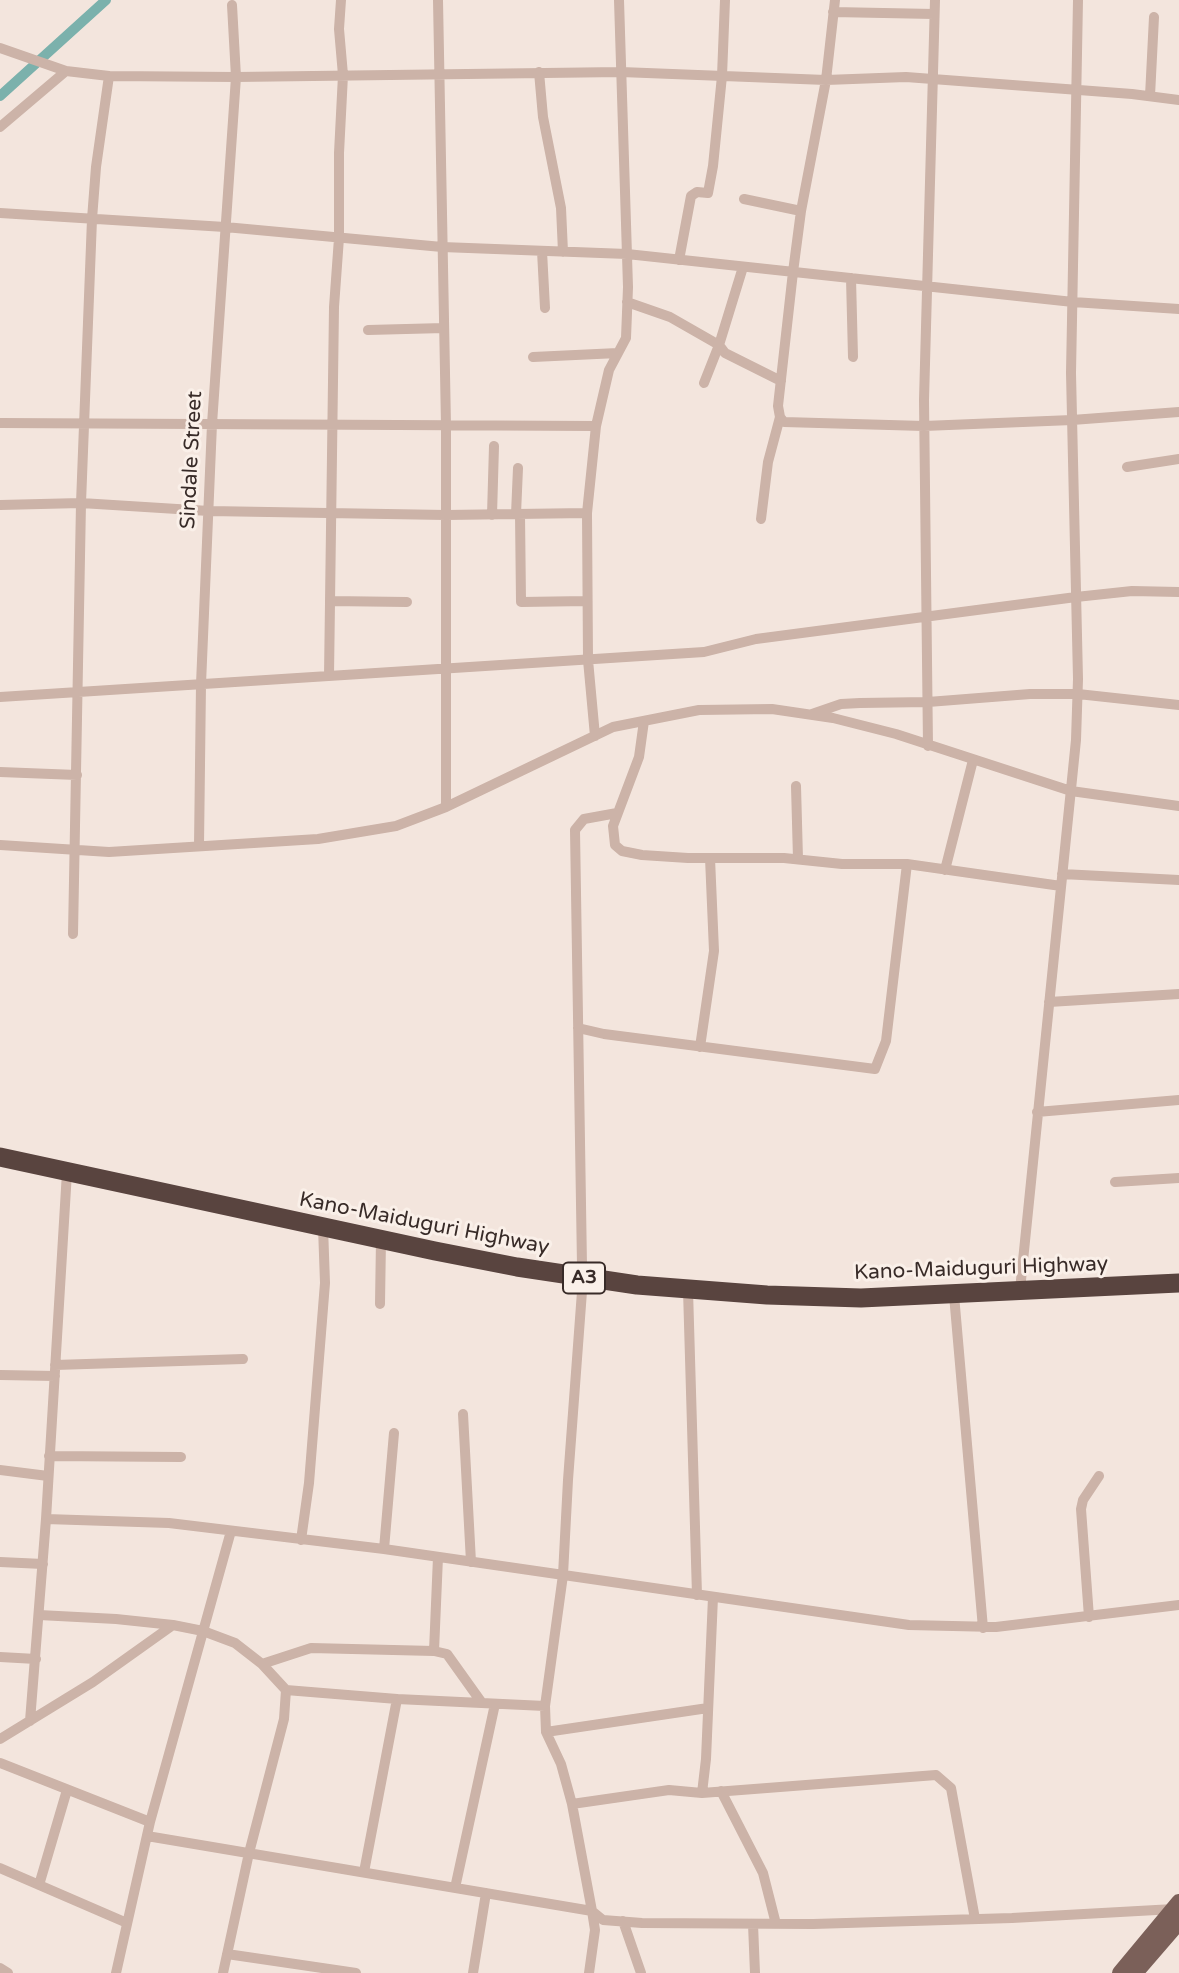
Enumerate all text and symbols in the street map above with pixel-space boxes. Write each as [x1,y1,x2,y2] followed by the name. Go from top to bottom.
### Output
[176,390,208,530] street label: Sindale Street
[297,1187,551,1261] street label: Kano-Maiduguri Highway
[854,1252,1108,1286] street label: Kano-Maiduguri Highway
[563,1262,605,1294] road number: A3

